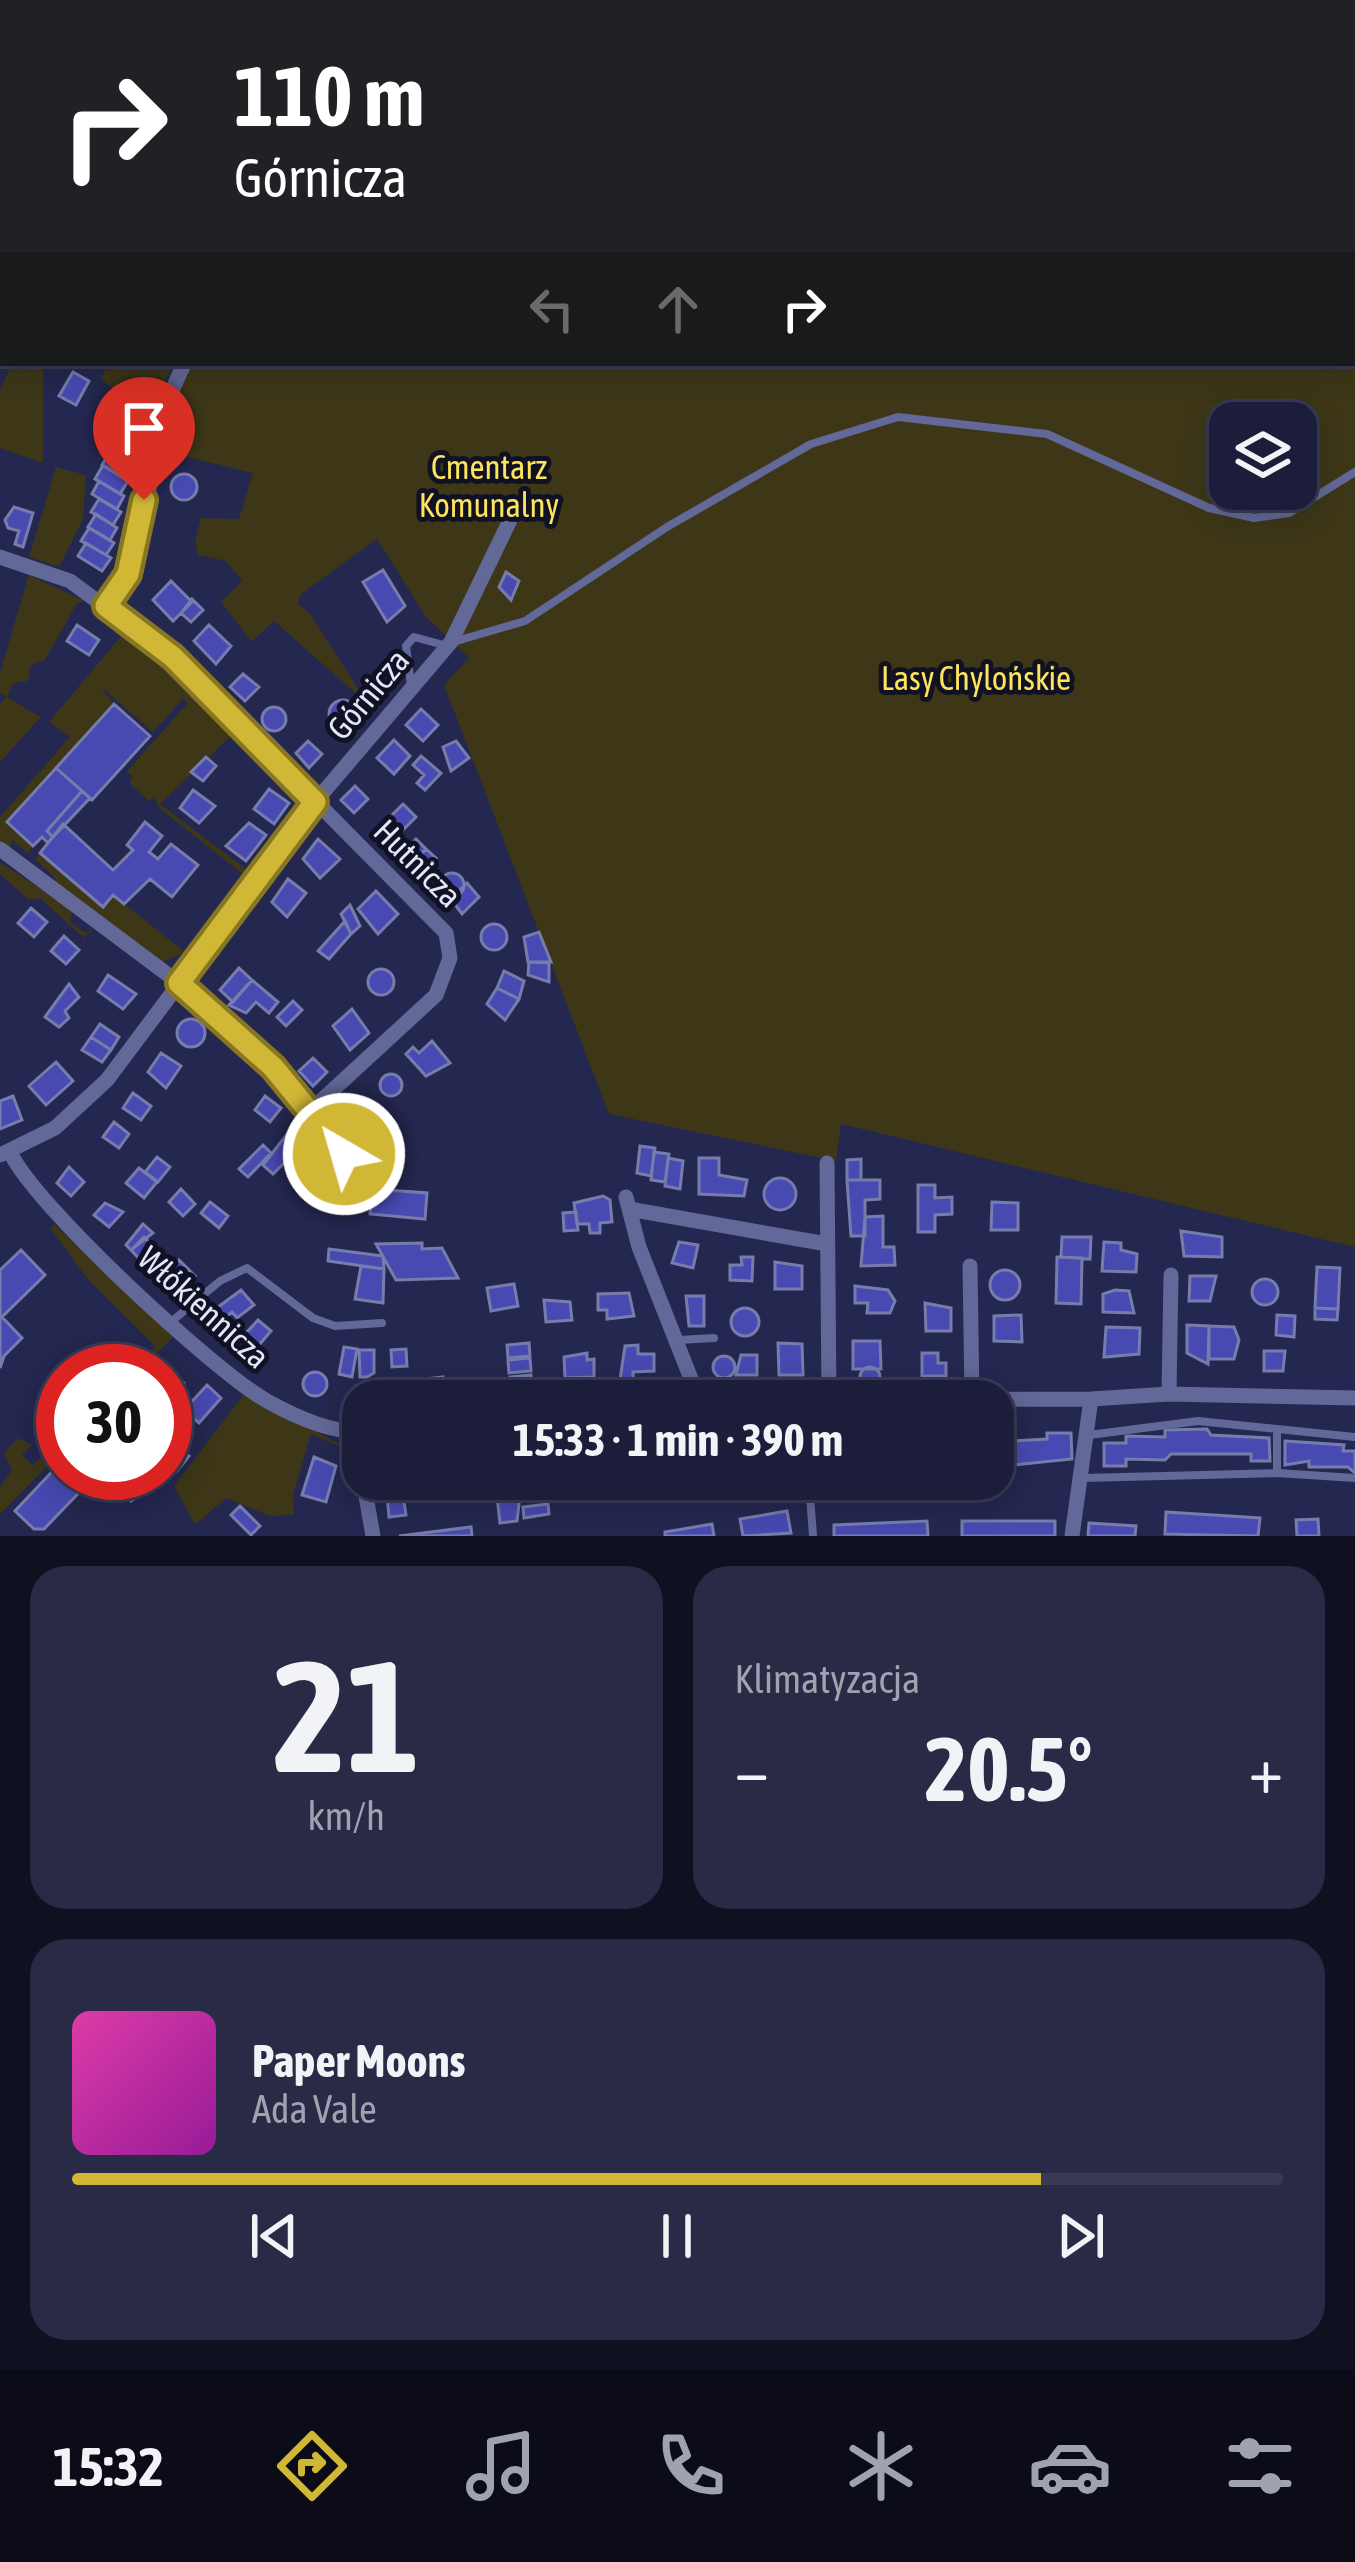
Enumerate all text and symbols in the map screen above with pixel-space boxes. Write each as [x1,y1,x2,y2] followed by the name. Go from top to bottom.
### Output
[36,48,192,204] icon: right
[234,48,424,144] text: 110 m
[234,147,407,208] text: Górnicza
[519,276,585,342] icon: left
[645,276,711,342] icon: ahead
[771,276,837,342] icon: right
[93,377,195,500] pin
[111,395,177,461] icon: arrive
[1209,402,1317,510] map controls
[1209,402,1317,510] button: layers
[419,448,559,524] park label: Cmentarz Komunalny
[319,641,417,747] street label: Górnicza
[881,659,1071,697] park label: Lasy Chylońskie
[367,812,469,914] street label: Hutnicza
[281,1091,407,1217] position arrow
[131,1238,277,1376] street label: Włókiennicza
[36,1344,192,1500] speed limit sign: 30
[513,1414,843,1466] text: 15:33 · 1 min · 390 m
[273,1626,420,1805] text: 21
[735,1657,920,1701] text: Klimatyzacja
[925,1717,1093,1820] text: 20.5°
[735,1731,769,1807] text: −
[1249,1731,1283,1807] text: +
[308,1794,385,1838] text: km/h
[252,2035,465,2087] text: Paper Moons
[252,2087,377,2131] text: Ada Vale
[241,2203,307,2269] icon: previous
[644,2203,710,2269] icon: pause
[1048,2203,1114,2269] icon: next
[270,2424,354,2508] icon: directions
[459,2424,543,2508] icon: music
[649,2424,733,2508] icon: phone
[839,2424,923,2508] icon: climate
[1028,2424,1112,2508] icon: car
[1218,2424,1302,2508] icon: filters
[53,2436,164,2497] text: 15:32

